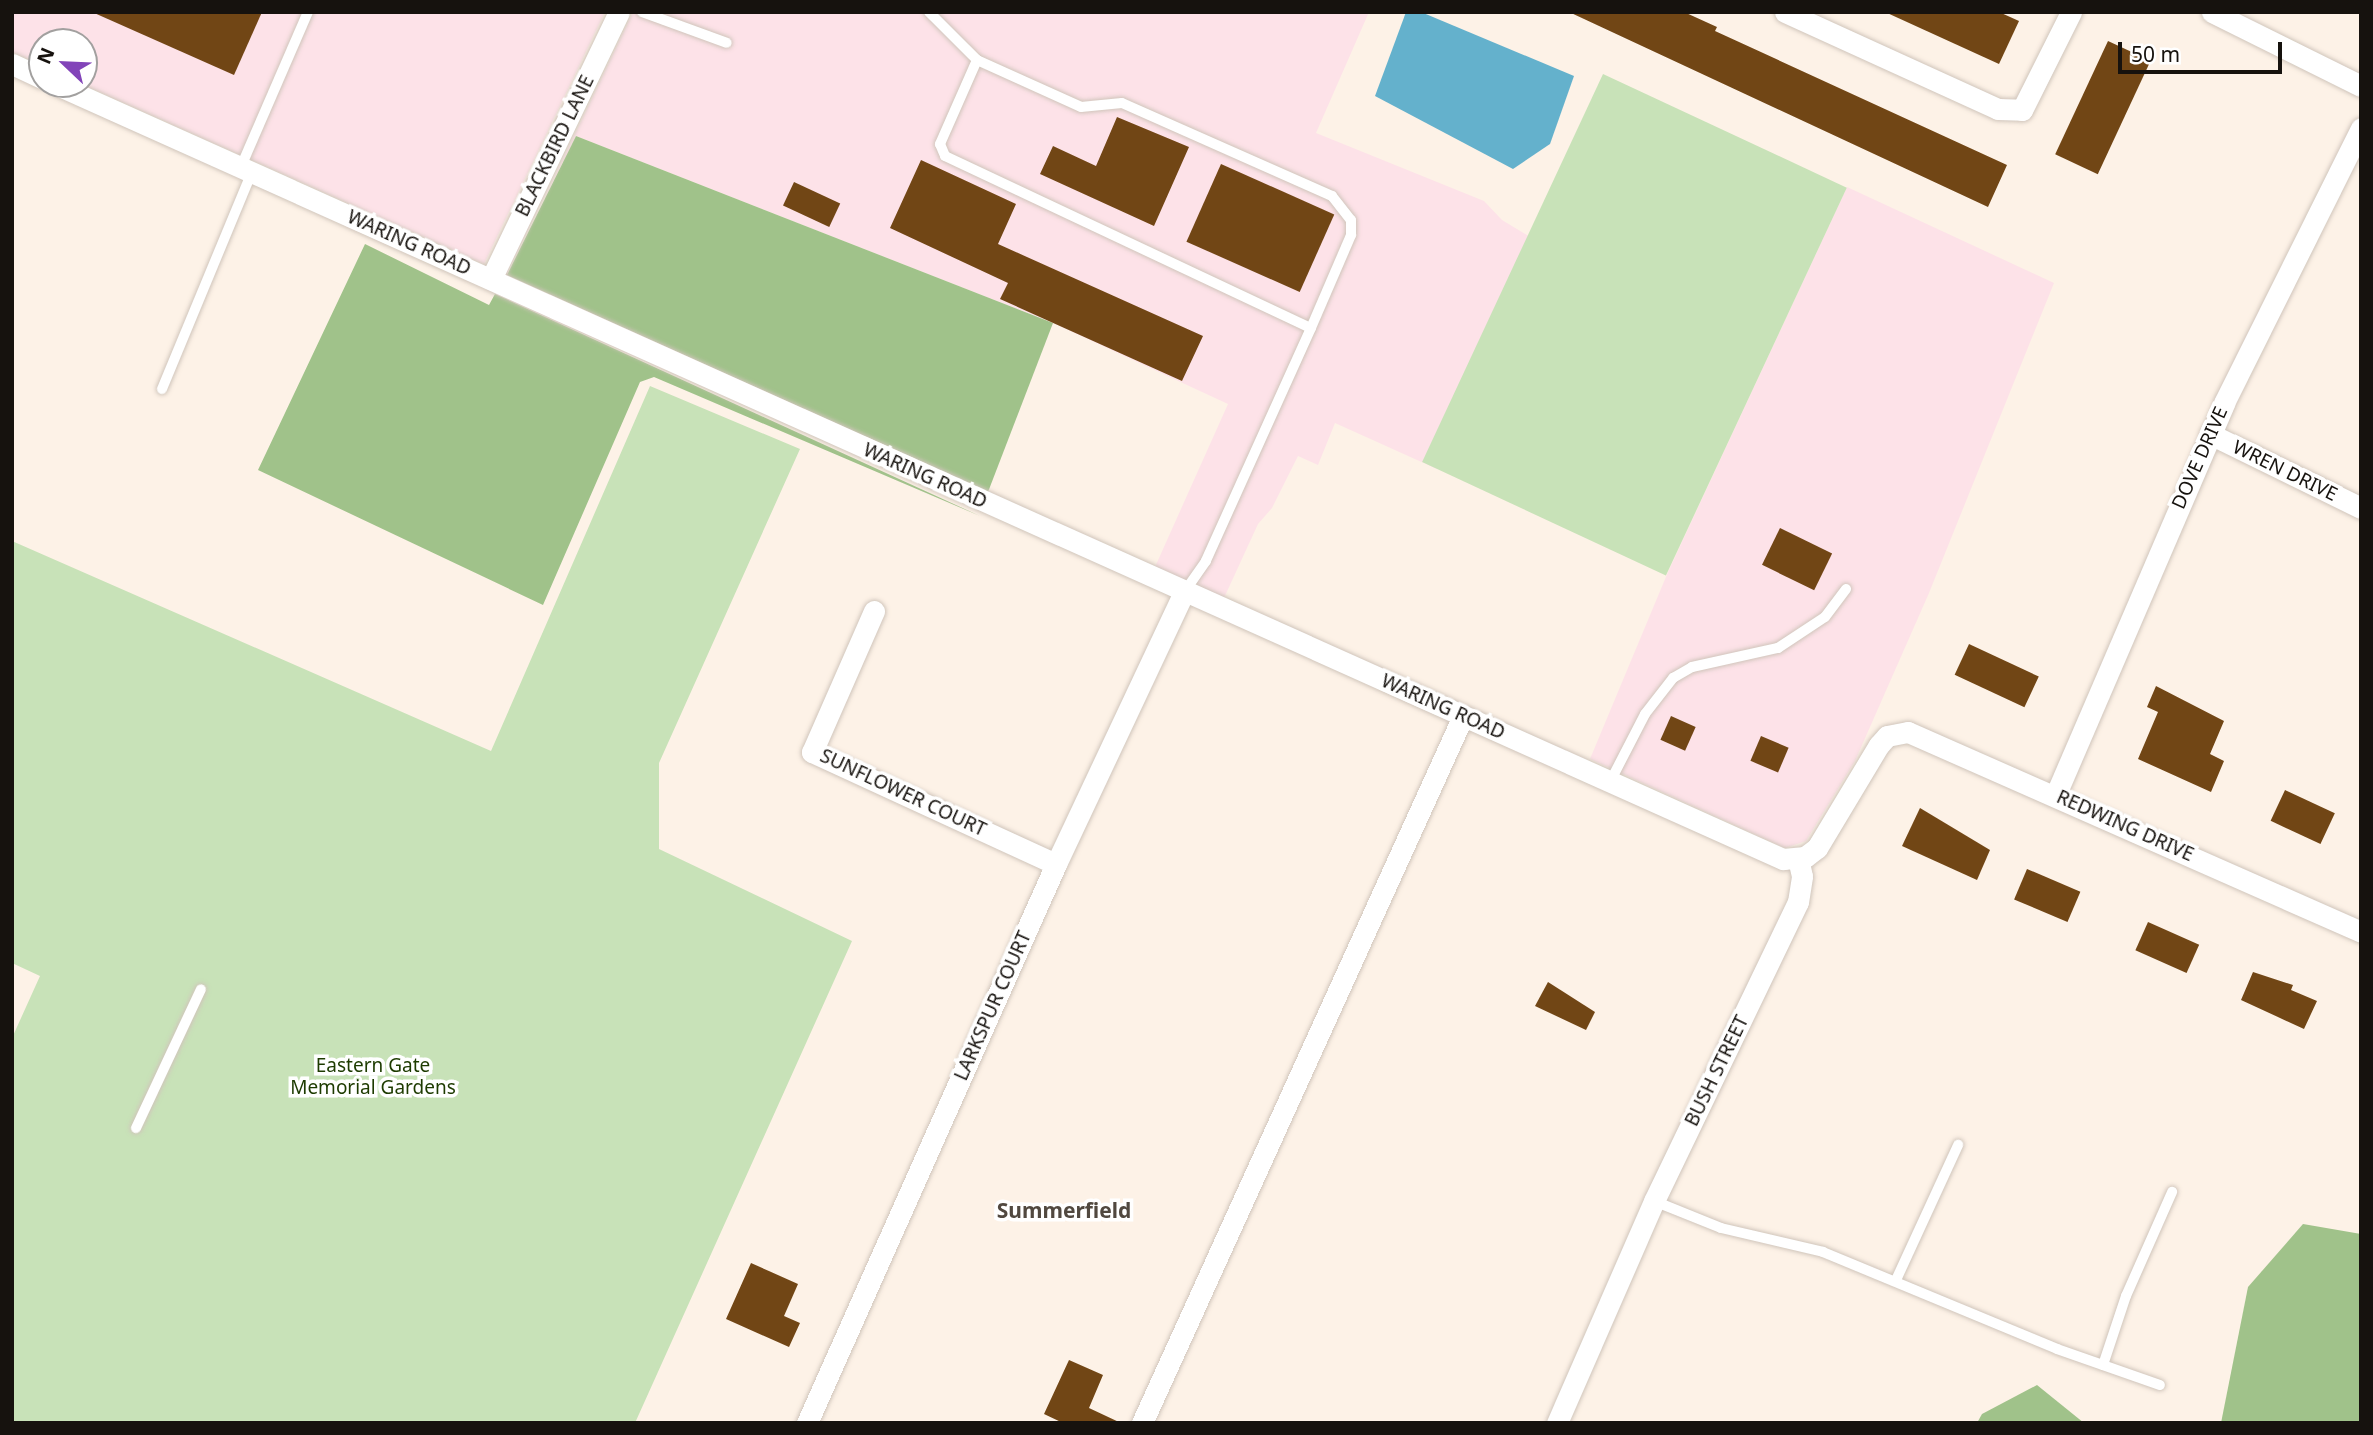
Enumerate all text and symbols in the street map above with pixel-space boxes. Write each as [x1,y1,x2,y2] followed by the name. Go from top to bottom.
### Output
[28,28,98,98] north arrow
[2121,28,2286,72] scale bar
[2131,40,2180,68] text: 50 m
[31,43,60,68] text: N
[511,72,599,220] street label: BLACKBIRD LANE
[344,206,474,280] street label: WARING ROAD
[2167,403,2233,513] street label: DOVE DRIVE
[2229,436,2341,506] street label: WREN DRIVE
[860,439,990,513] street label: WARING ROAD
[1378,670,1508,744] street label: WARING ROAD
[816,745,990,841] street label: SUNFLOWER COURT
[2053,786,2197,866] street label: REDWING DRIVE
[950,928,1036,1084] street label: LARKSPUR COURT
[1680,1012,1754,1130] street label: BUSH STREET
[290,1055,456,1099] park label: Eastern Gate Memorial Gardens
[997,1197,1131,1223] district label: Summerfield

